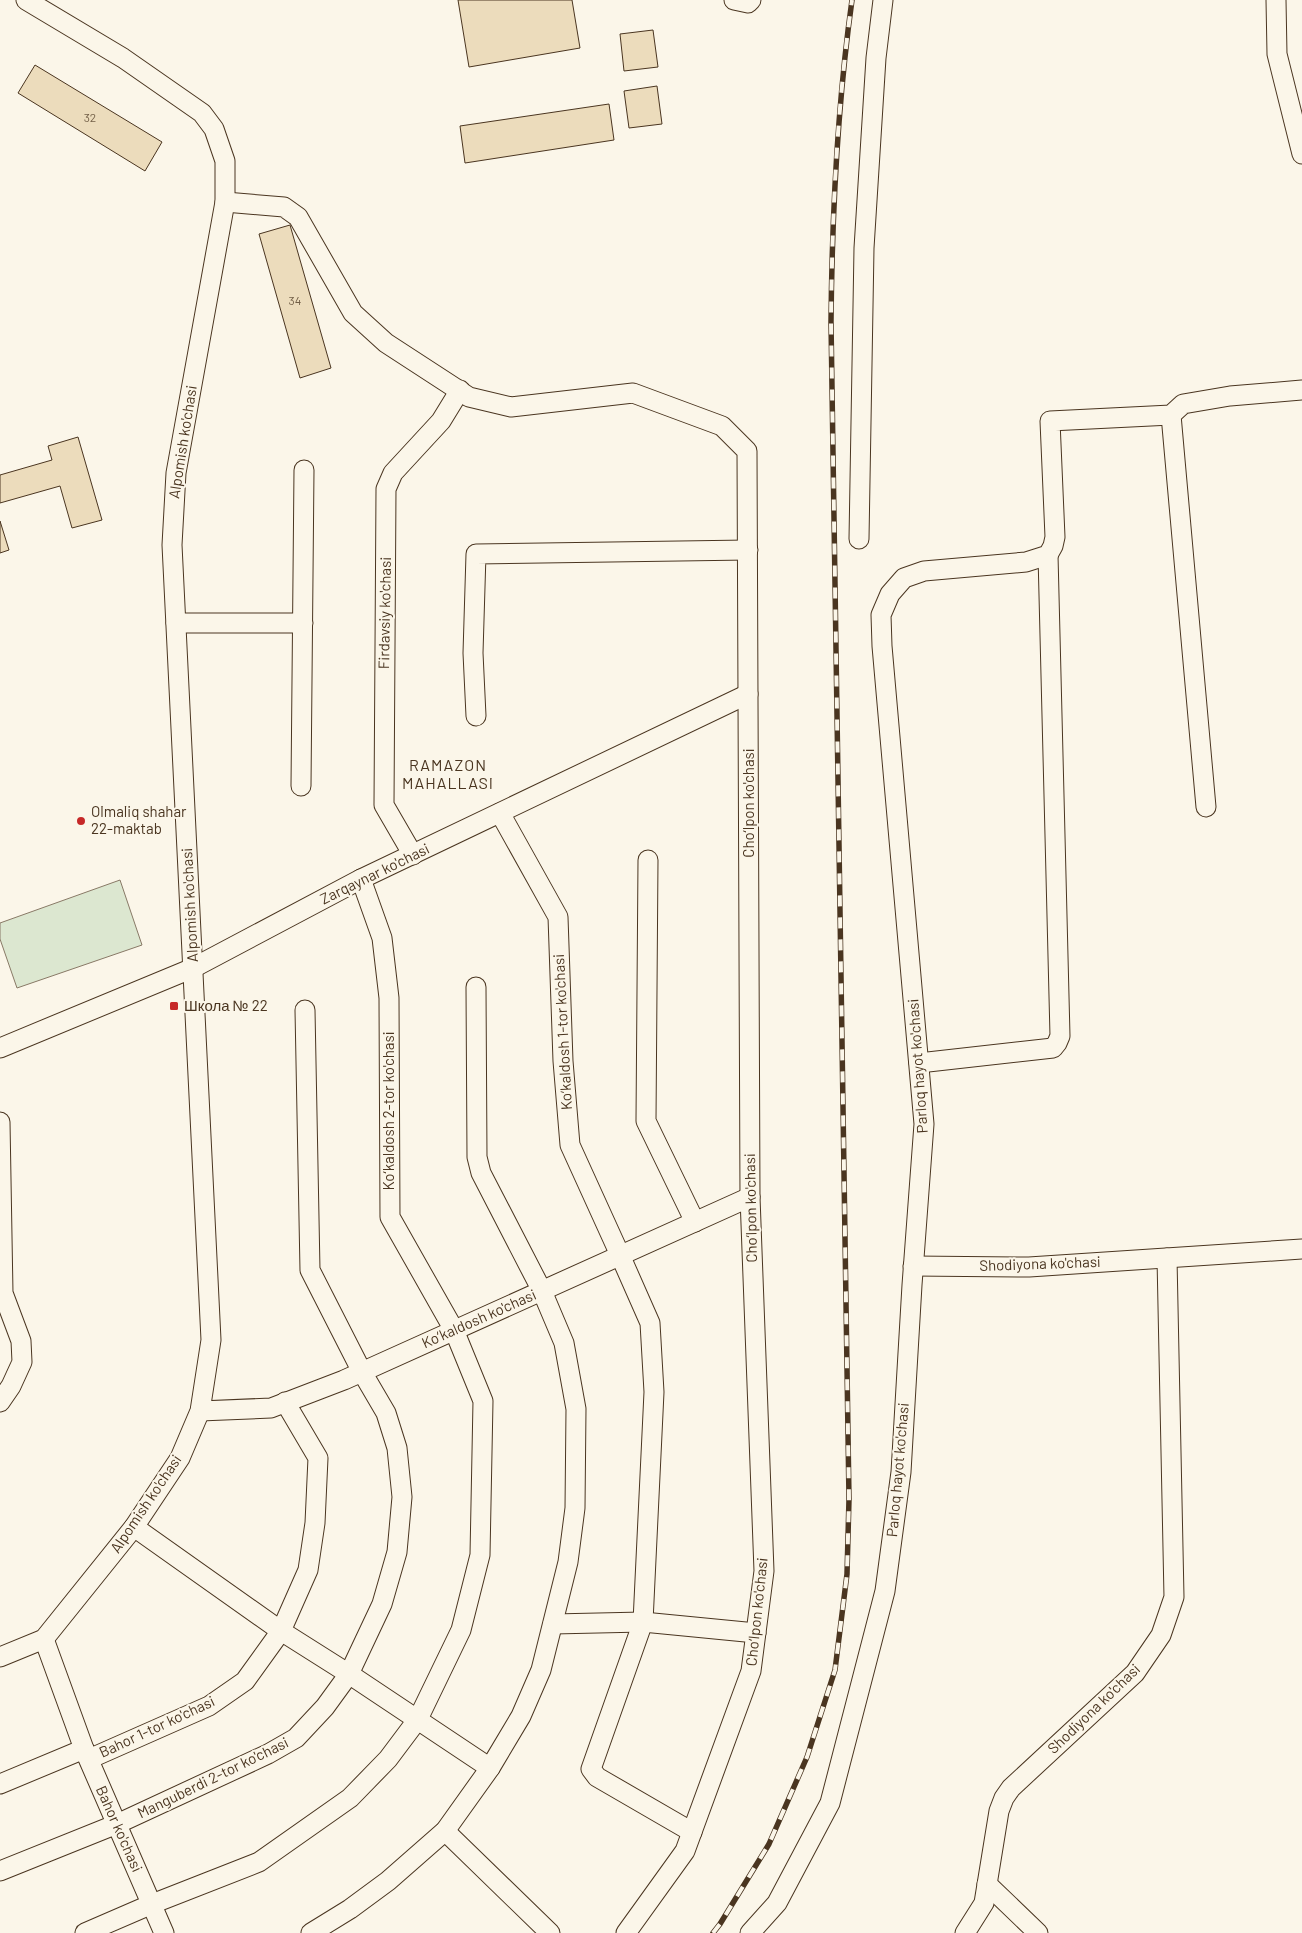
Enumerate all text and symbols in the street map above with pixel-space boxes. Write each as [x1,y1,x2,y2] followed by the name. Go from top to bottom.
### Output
[84,110,96,124] house number: 32
[289,293,301,307] house number: 34
[164,384,200,500] street label: Alpomish ko'chasi
[374,557,394,669] street label: Firdavsiy ko'chasi
[739,748,757,858] street label: Cho‘lpon ko'chasi
[402,755,494,792] district label: RAMAZON MAHALLASI
[91,802,187,837] place label: Olmaliq shahar 22-maktab
[75,815,87,827] marker: Olmaliq shahar 22-maktab
[317,839,432,907] street label: Zarqaynar ko'chasi
[177,847,201,963] street label: Alpomish ko'chasi
[549,954,575,1111] street label: Ko‘kaldosh 1-tor ko'chasi
[184,996,268,1014] place label: Школа № 22
[903,998,931,1134] street label: Parloq hayot ko'chasi
[168,1000,180,1012] marker: Школа № 22
[379,1031,397,1191] street label: Ko‘kaldosh 2-tor ko'chasi
[740,1153,760,1263] street label: Cho‘lpon ko'chasi
[979,1252,1101,1274] street label: Shodiyona ko'chasi
[419,1285,539,1351] street label: Ko‘kaldosh ko'chasi
[882,1402,912,1538] street label: Parloq hayot ko'chasi
[106,1451,185,1556] street label: Alpomish ko'chasi
[741,1557,771,1667] street label: Cho‘lpon ko'chasi
[1043,1660,1143,1757] street label: Shodiyona ko'chasi
[96,1691,217,1761] street label: Bahor 1-tor ko'chasi
[134,1733,291,1822] street label: Manguberdi 2-tor ko'chasi
[93,1783,147,1875] street label: Bahor ko'chasi

